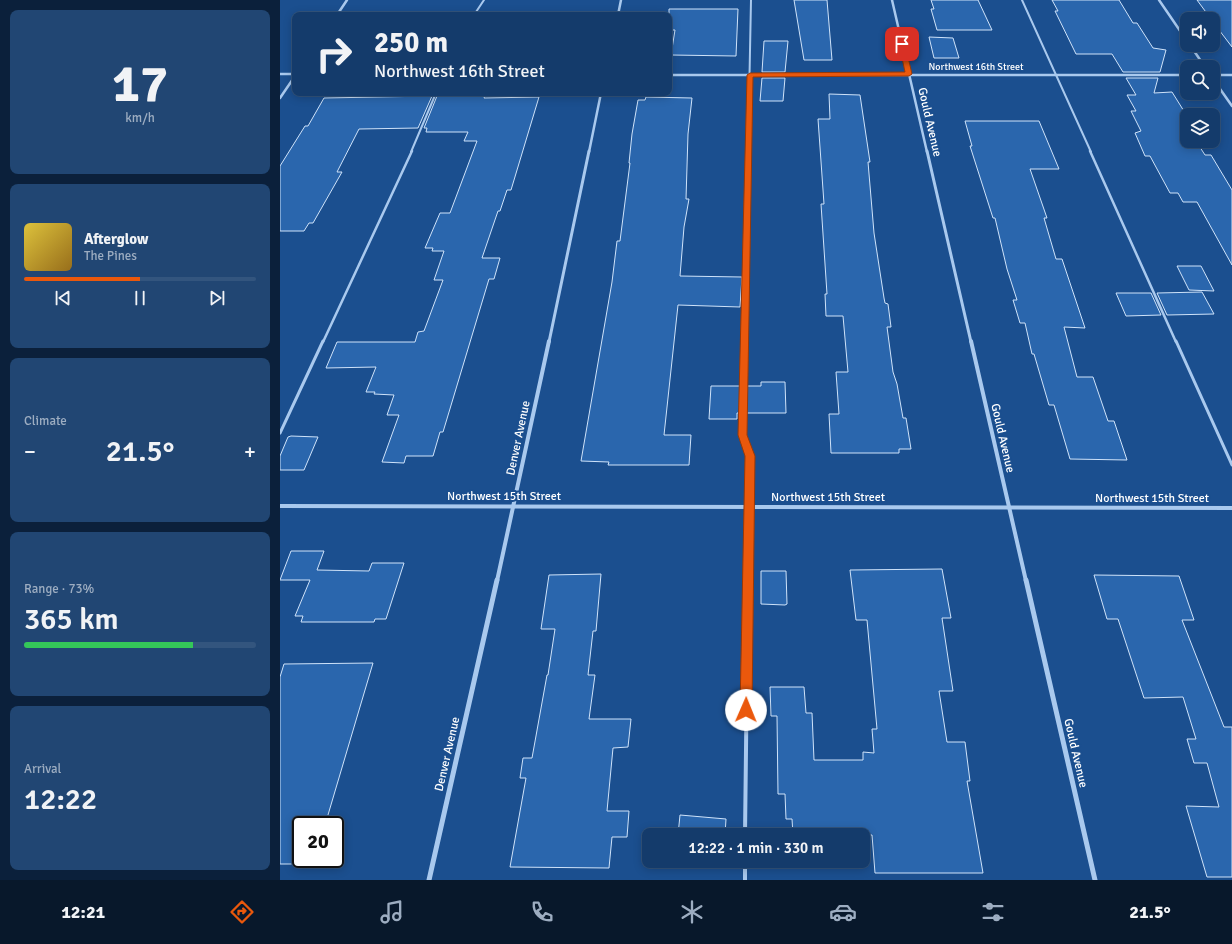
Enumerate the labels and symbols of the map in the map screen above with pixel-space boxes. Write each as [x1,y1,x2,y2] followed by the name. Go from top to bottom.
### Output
[885,27,919,61] pin
[929,61,1024,73] street label: Northwest 16th Street
[914,86,945,158] street label: Gould Avenue
[503,399,534,477] street label: Denver Avenue
[987,402,1018,474] street label: Gould Avenue
[447,489,561,504] street label: Northwest 15th Street
[771,490,885,505] street label: Northwest 15th Street
[1095,491,1209,506] street label: Northwest 15th Street
[725,689,767,731] position arrow
[432,715,463,793] street label: Denver Avenue
[1060,717,1091,789] street label: Gould Avenue
[292,816,344,868] speed limit sign: 20

